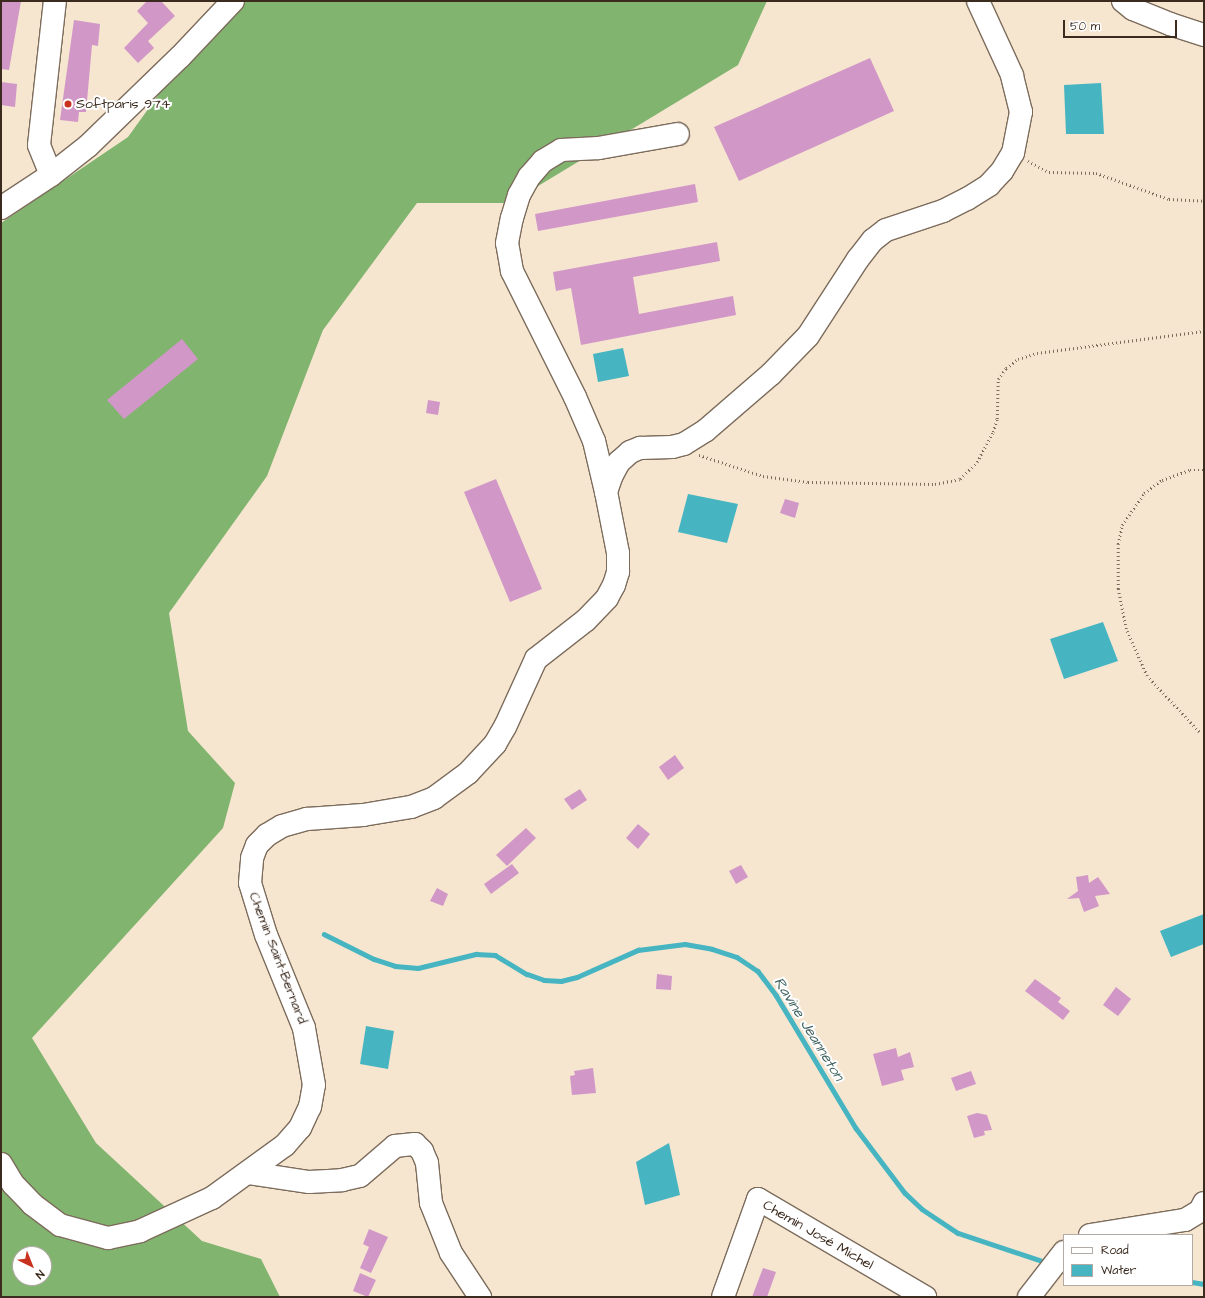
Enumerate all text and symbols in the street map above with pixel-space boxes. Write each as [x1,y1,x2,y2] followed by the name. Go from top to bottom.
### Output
[1065,12,1179,38] scale bar
[1070,18,1100,35] text: 50 m
[76,96,170,112] place label: Softparis 974
[63,99,73,109] marker: Softparis 974
[245,890,311,1026] street label: Chemin Saint-Bernard
[770,974,848,1084] water label: Ravine Jeanneton
[760,1197,876,1273] street label: Chemin José Michel
[1063,1234,1193,1286] legend
[1101,1242,1129,1259] text: Road
[12,1246,52,1286] north arrow
[1101,1262,1136,1279] text: Water
[32,1267,47,1282] text: N

